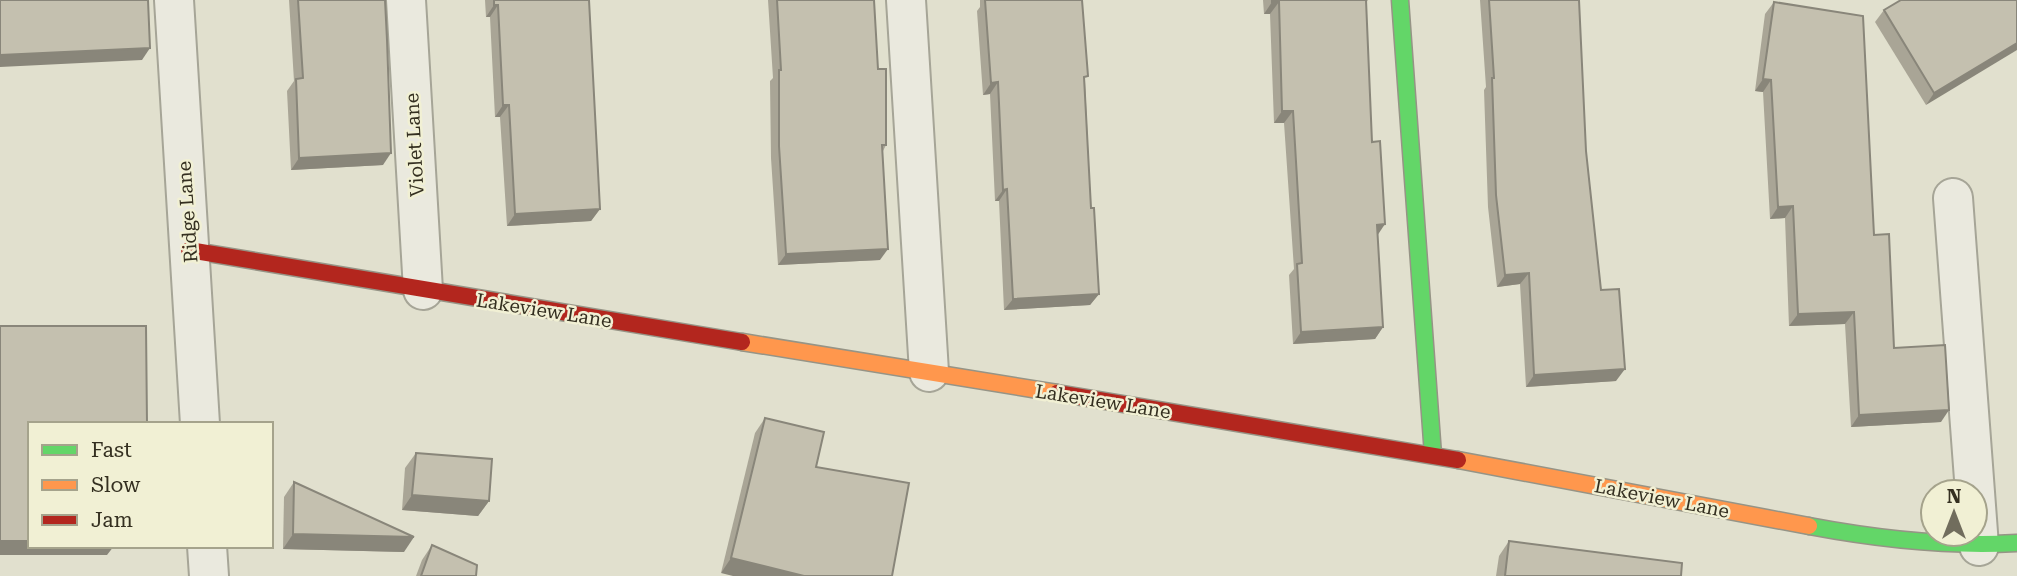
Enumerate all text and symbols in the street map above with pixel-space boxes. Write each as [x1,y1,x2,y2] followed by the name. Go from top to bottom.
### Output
[400,92,429,198] street label: Violet Lane
[172,160,203,264] street label: Ridge Lane
[475,288,613,333] street label: Lakeview Lane
[1034,379,1172,424] street label: Lakeview Lane
[28,422,273,548] legend
[91,438,132,462] text: Fast
[91,473,141,497] text: Slow
[1593,474,1731,523] street label: Lakeview Lane
[1919,478,1989,548] north arrow
[1947,485,1962,508] text: N
[91,508,133,532] text: Jam

